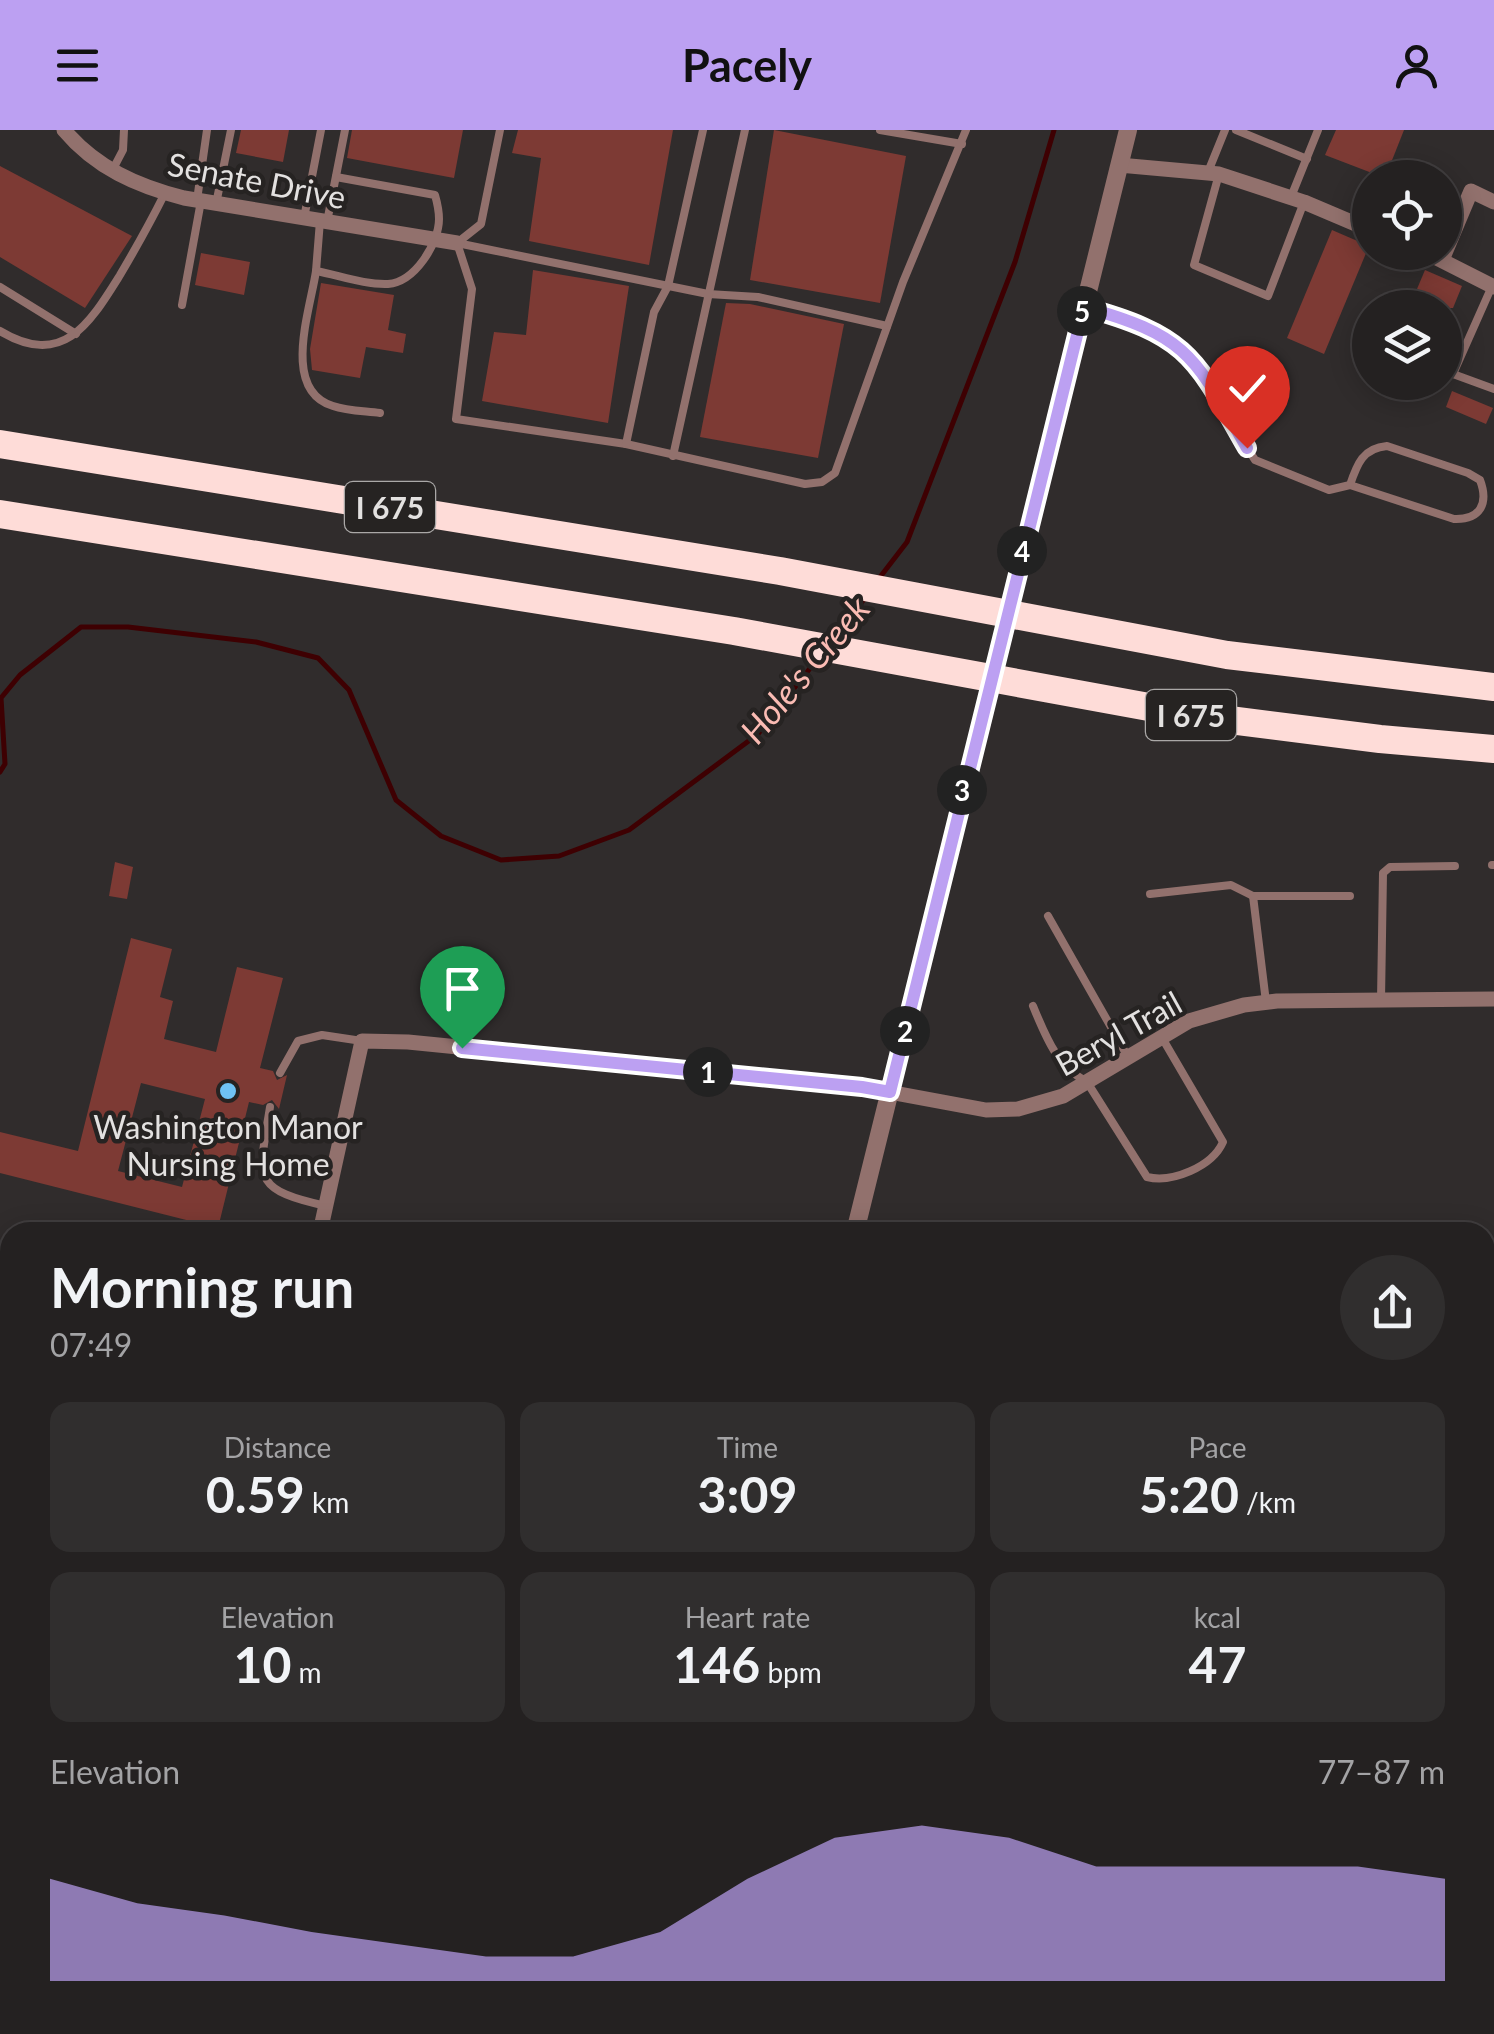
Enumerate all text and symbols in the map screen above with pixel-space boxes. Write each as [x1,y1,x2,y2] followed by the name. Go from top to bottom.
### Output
[50,38,105,93] icon: menu
[682,38,812,92] text: Pacely
[1389,38,1444,93] icon: person
[165,144,349,216] street label: Senate Drive
[1352,160,1462,400] map controls
[1352,160,1462,270] button: locate
[1057,286,1107,336] pin: 5
[1352,290,1462,400] button: layers
[1074,294,1090,328] text: 5
[1205,346,1290,449] pin
[1220,361,1275,416] icon: check
[345,482,435,532] road number: I 675
[997,526,1047,576] pin: 4
[1014,534,1030,568] text: 4
[731,587,878,751] water label: Hole's Creek
[1146,690,1236,740] road number: I 675
[937,765,987,815] pin: 3
[954,773,970,807] text: 3
[420,946,505,1049] pin
[435,961,490,1016] icon: arrive
[1048,982,1188,1084] street label: Beryl Trail
[880,1006,930,1056] pin: 2
[897,1014,913,1048] text: 2
[683,1047,733,1097] pin: 1
[700,1055,716,1089] text: 1
[217,1080,239,1102] marker: Washington Manor Nursing Home
[93,1107,363,1183] place label: Washington Manor Nursing Home
[50,1254,354,1320] text: Morning run
[1340,1255,1445,1360] button: share
[50,1325,132,1364] text: 07:49
[224,1430,331,1464] text: Distance
[717,1430,778,1464] text: Time
[1188,1430,1247,1464] text: Pace
[206,1464,305,1524] text: 0.59
[698,1464,797,1524] text: 3:09
[1139,1464,1239,1524] text: 5:20
[305,1485,349,1519] text: km
[1239,1485,1296,1519] text: /km
[221,1600,334,1634] text: Elevation
[685,1600,810,1634] text: Heart rate
[1194,1600,1241,1634] text: kcal
[233,1634,291,1694] text: 10
[673,1634,760,1694] text: 146
[1188,1634,1247,1694] text: 47
[291,1655,322,1689] text: m
[760,1655,822,1689] text: bpm
[50,1752,180,1791] text: Elevation
[1318,1752,1445,1791] text: 77–87 m

